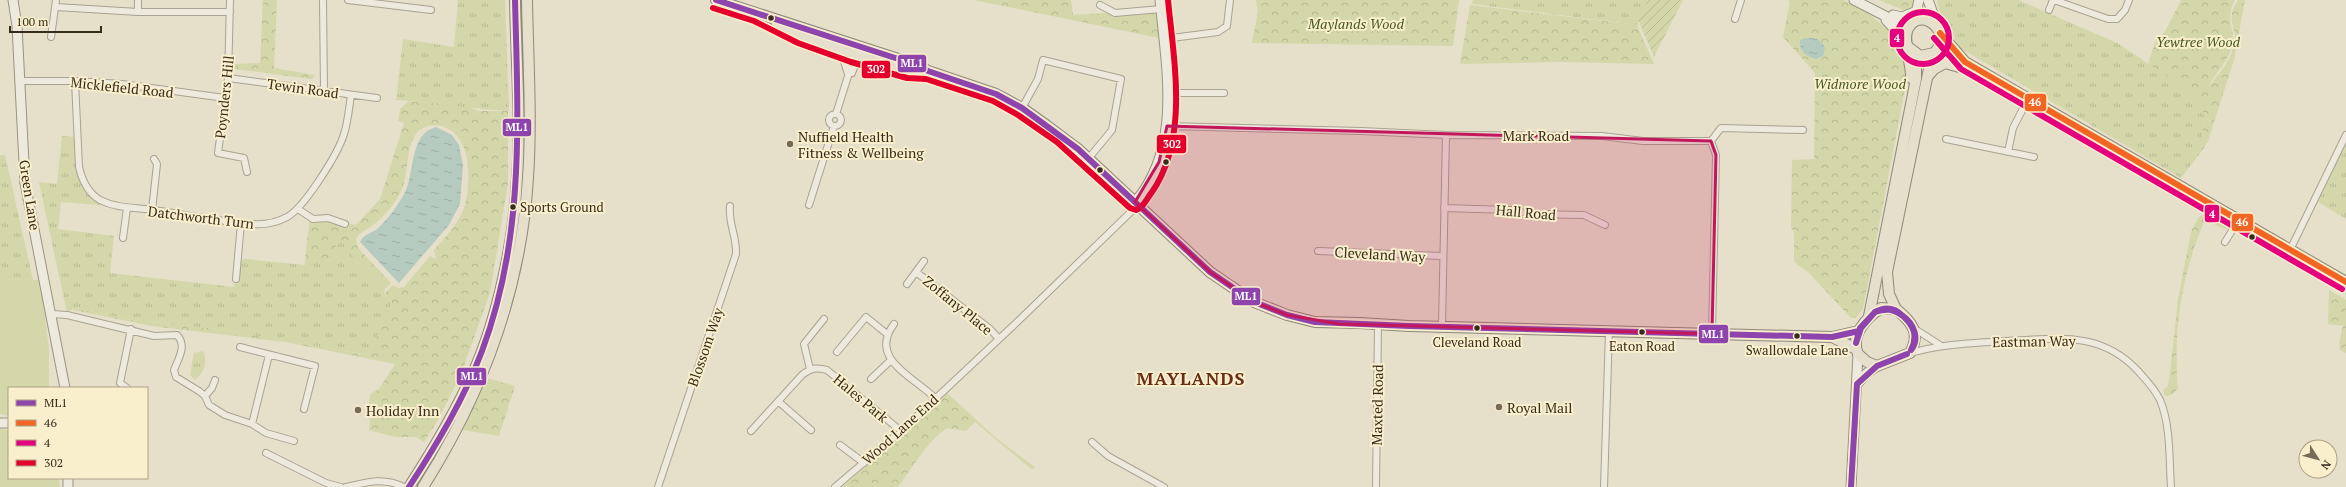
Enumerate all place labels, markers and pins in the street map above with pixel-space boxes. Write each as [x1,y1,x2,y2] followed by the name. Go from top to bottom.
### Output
[766,13,776,23] unlabelled marker
[798,127,924,162] place label: Nuffield Health Fitness & Wellbeing
[785,139,795,149] marker: Nuffield Health Fitness & Wellbeing
[1161,157,1171,167] unlabelled marker
[1095,165,1105,175] unlabelled marker
[520,198,604,216] place label: Sports Ground
[508,202,518,212] marker: Sports Ground
[2247,232,2257,242] unlabelled marker
[1472,323,1482,333] marker: Cleveland Road
[1637,327,1647,337] marker: Eaton Road
[1792,331,1802,341] marker: Swallowdale Lane
[1432,333,1522,351] place label: Cleveland Road
[1609,337,1675,355] place label: Eaton Road
[1746,341,1848,359] place label: Swallowdale Lane
[1507,398,1573,417] place label: Royal Mail
[366,401,440,420] place label: Holiday Inn
[1494,402,1504,412] marker: Royal Mail
[353,405,363,415] marker: Holiday Inn

